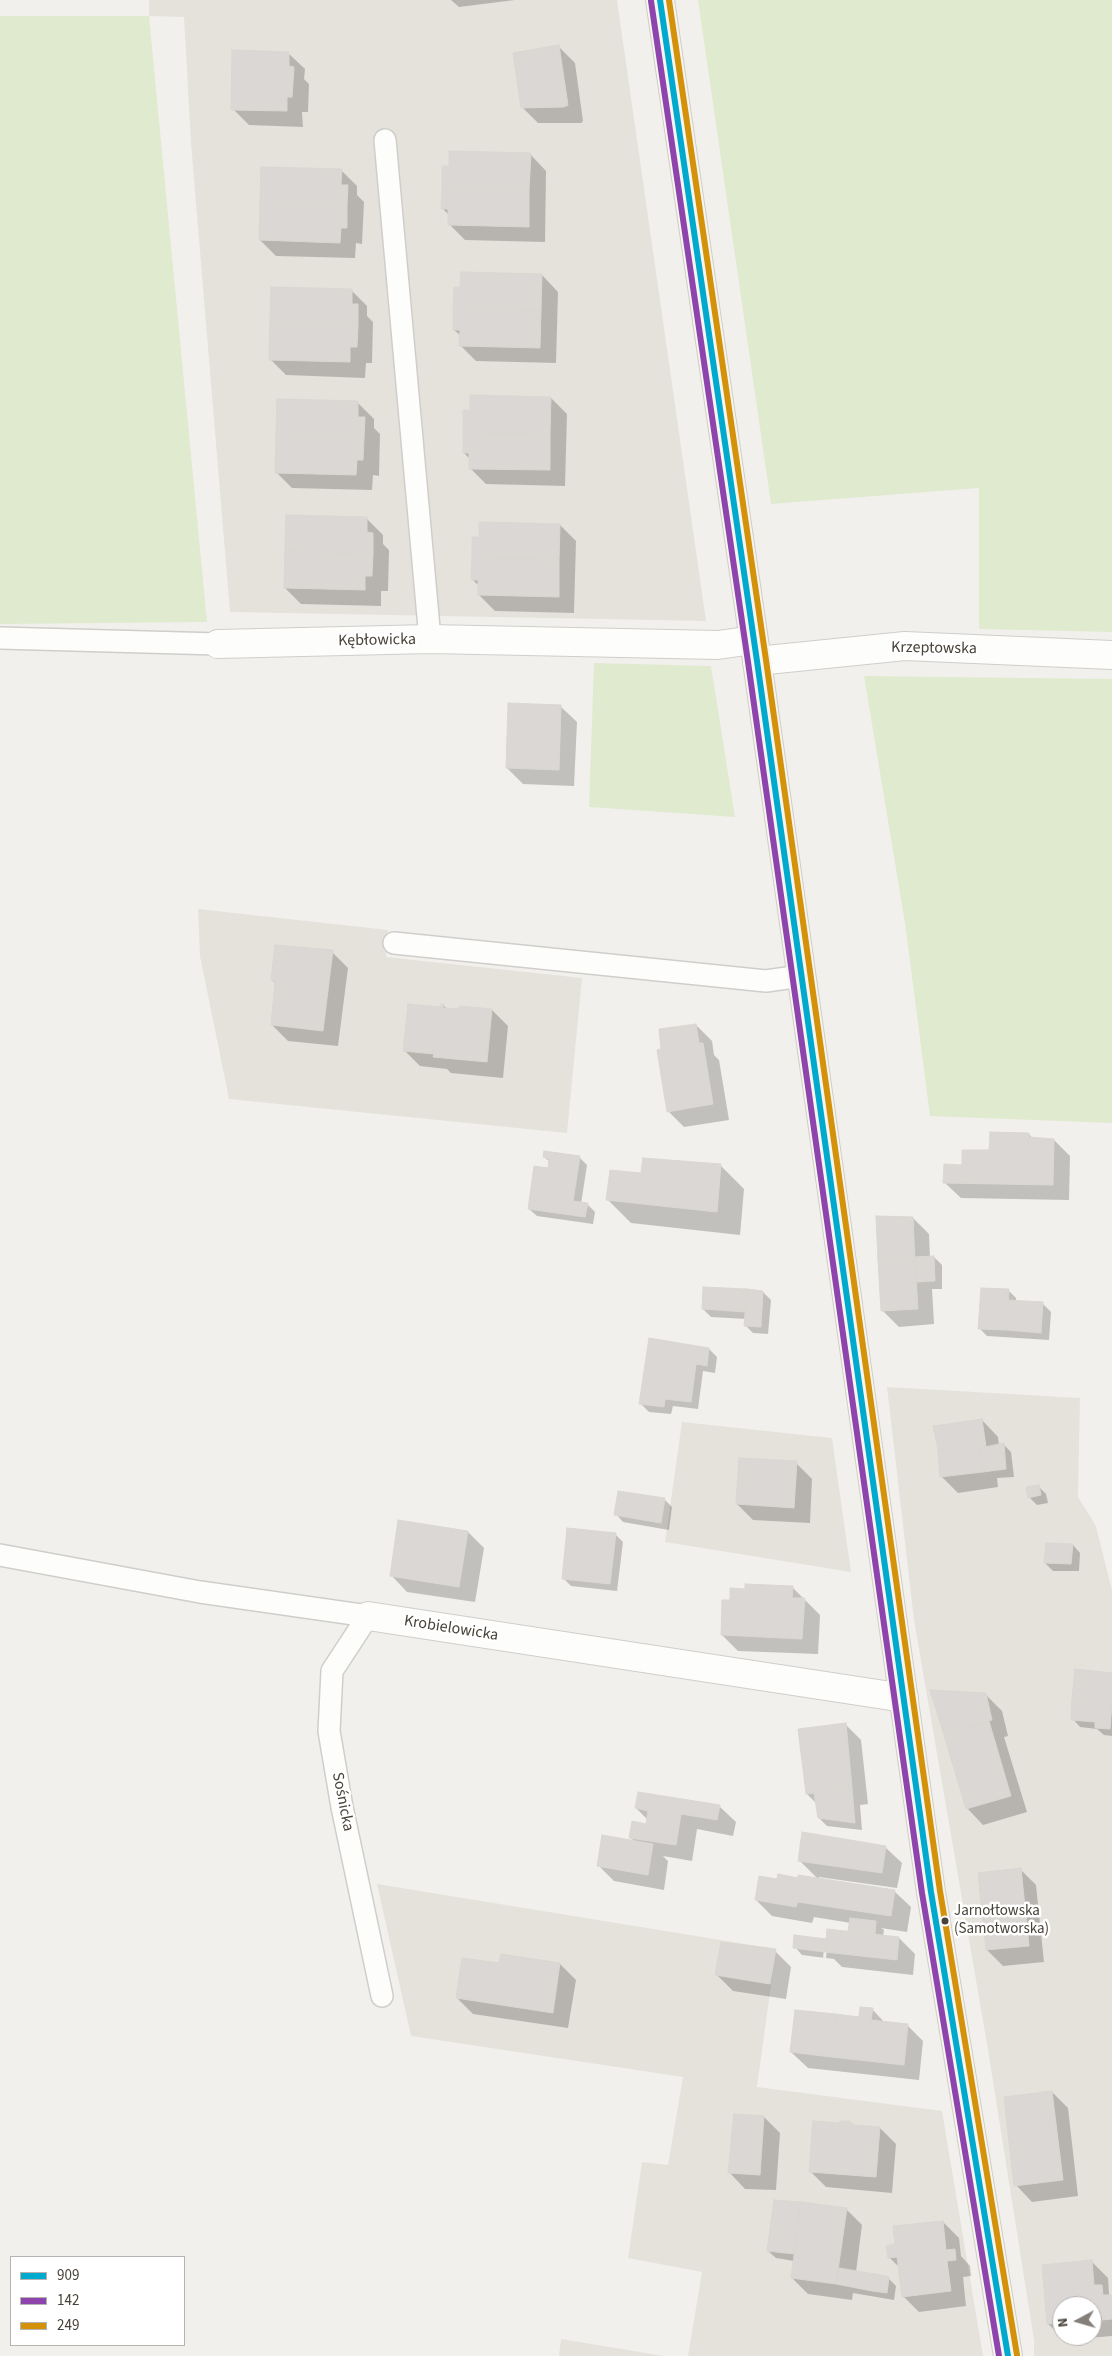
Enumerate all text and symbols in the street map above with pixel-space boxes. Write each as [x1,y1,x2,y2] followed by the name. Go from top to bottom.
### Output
[338,631,416,651] street label: Kębłowicka
[891,639,977,659] street label: Krzeptowska
[402,1612,500,1646] street label: Krobielowicka
[327,1771,357,1833] street label: Sośnicka
[954,1903,1049,1938] place label: Jarnołtowska (Samotworska)
[940,1916,950,1926] marker: Jarnołtowska (Samotworska)
[10,2256,185,2346] legend
[57,2265,79,2286] text: 909
[57,2290,79,2311] text: 142
[1052,2296,1102,2346] north arrow
[57,2315,79,2336] text: 249
[1053,2317,1074,2328] text: N

